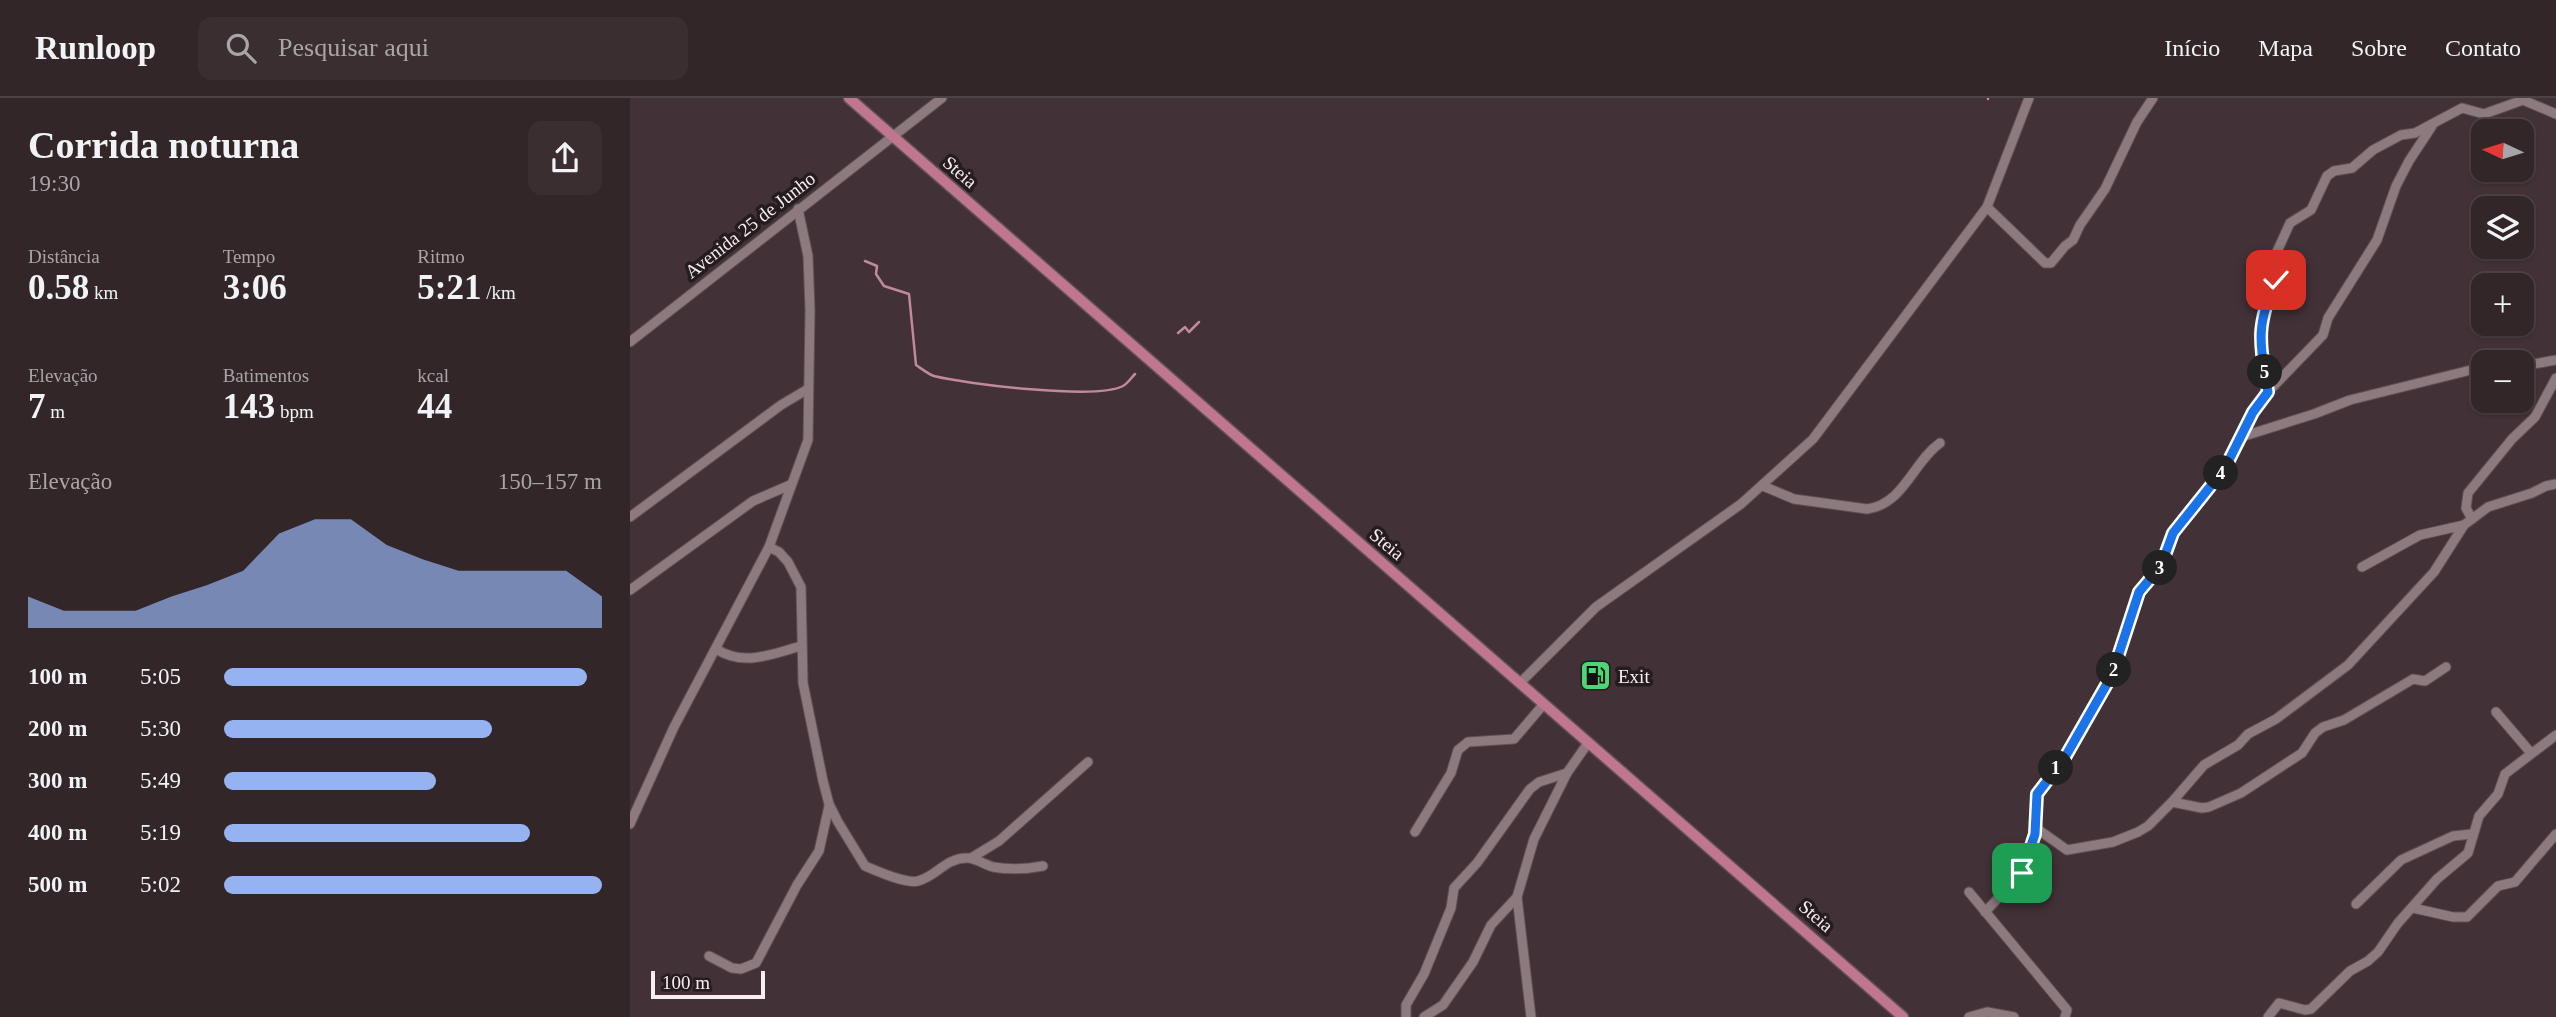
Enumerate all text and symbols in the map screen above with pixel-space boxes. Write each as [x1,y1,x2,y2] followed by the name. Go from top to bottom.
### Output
[198,17,688,80] search box
[222,29,260,67] icon: search
[35,30,156,66] text: Runloop
[278,33,429,62] text: Pesquisar aqui
[2164,35,2220,61] text: Início
[2258,35,2313,61] text: Mapa
[2351,35,2407,61] text: Sobre
[2445,35,2521,61] text: Contato
[2471,119,2534,182] north arrow
[2471,119,2534,413] map controls
[528,121,602,195] button: share
[28,124,299,166] text: Corrida noturna
[939,152,982,193] street label: Steia
[681,168,819,282] street label: Avenida 25 de Junho
[28,171,80,196] text: 19:30
[2471,196,2534,259] button: layers
[28,246,100,267] text: Distância
[223,246,275,267] text: Tempo
[417,246,465,267] text: Ritmo
[2246,250,2306,310] pin
[2257,261,2295,299] icon: check
[28,268,89,307] text: 0.58
[223,268,287,307] text: 3:06
[417,268,481,307] text: 5:21
[2471,273,2534,336] button: +
[89,282,118,303] text: km
[481,282,516,303] text: /km
[2471,350,2534,413] button: −
[2248,354,2282,390] pin: 5
[2260,361,2269,382] text: 5
[28,365,98,386] text: Elevação
[223,365,309,386] text: Batimentos
[417,365,449,386] text: kcal
[28,387,46,426] text: 7
[223,387,275,426] text: 143
[417,387,452,426] text: 44
[46,401,65,422] text: m
[275,401,314,422] text: bpm
[2204,456,2238,490] pin: 4
[2216,462,2225,483] text: 4
[28,469,112,494] text: Elevação
[498,469,602,494] text: 150–157 m
[1366,524,1409,565] street label: Steia
[2142,550,2178,586] pin: 3
[2155,557,2164,578] text: 3
[2096,652,2132,688] pin: 2
[1578,659,1612,693] fuel station icon: Exit
[2109,659,2118,680] text: 2
[28,664,87,689] text: 100 m
[140,664,181,689] text: 5:05
[1618,666,1650,687] place label: Exit
[28,716,87,741] text: 200 m
[140,716,181,741] text: 5:30
[2038,750,2074,786] pin: 1
[2051,757,2060,778] text: 1
[28,768,87,793] text: 300 m
[140,768,181,793] text: 5:49
[28,820,87,845] text: 400 m
[140,820,181,845] text: 5:19
[1992,843,2052,903] pin
[2003,854,2041,892] icon: arrive
[28,872,87,897] text: 500 m
[140,872,181,897] text: 5:02
[1795,896,1838,937] street label: Steia
[651,968,765,1000] scale bar
[662,972,710,993] text: 100 m

